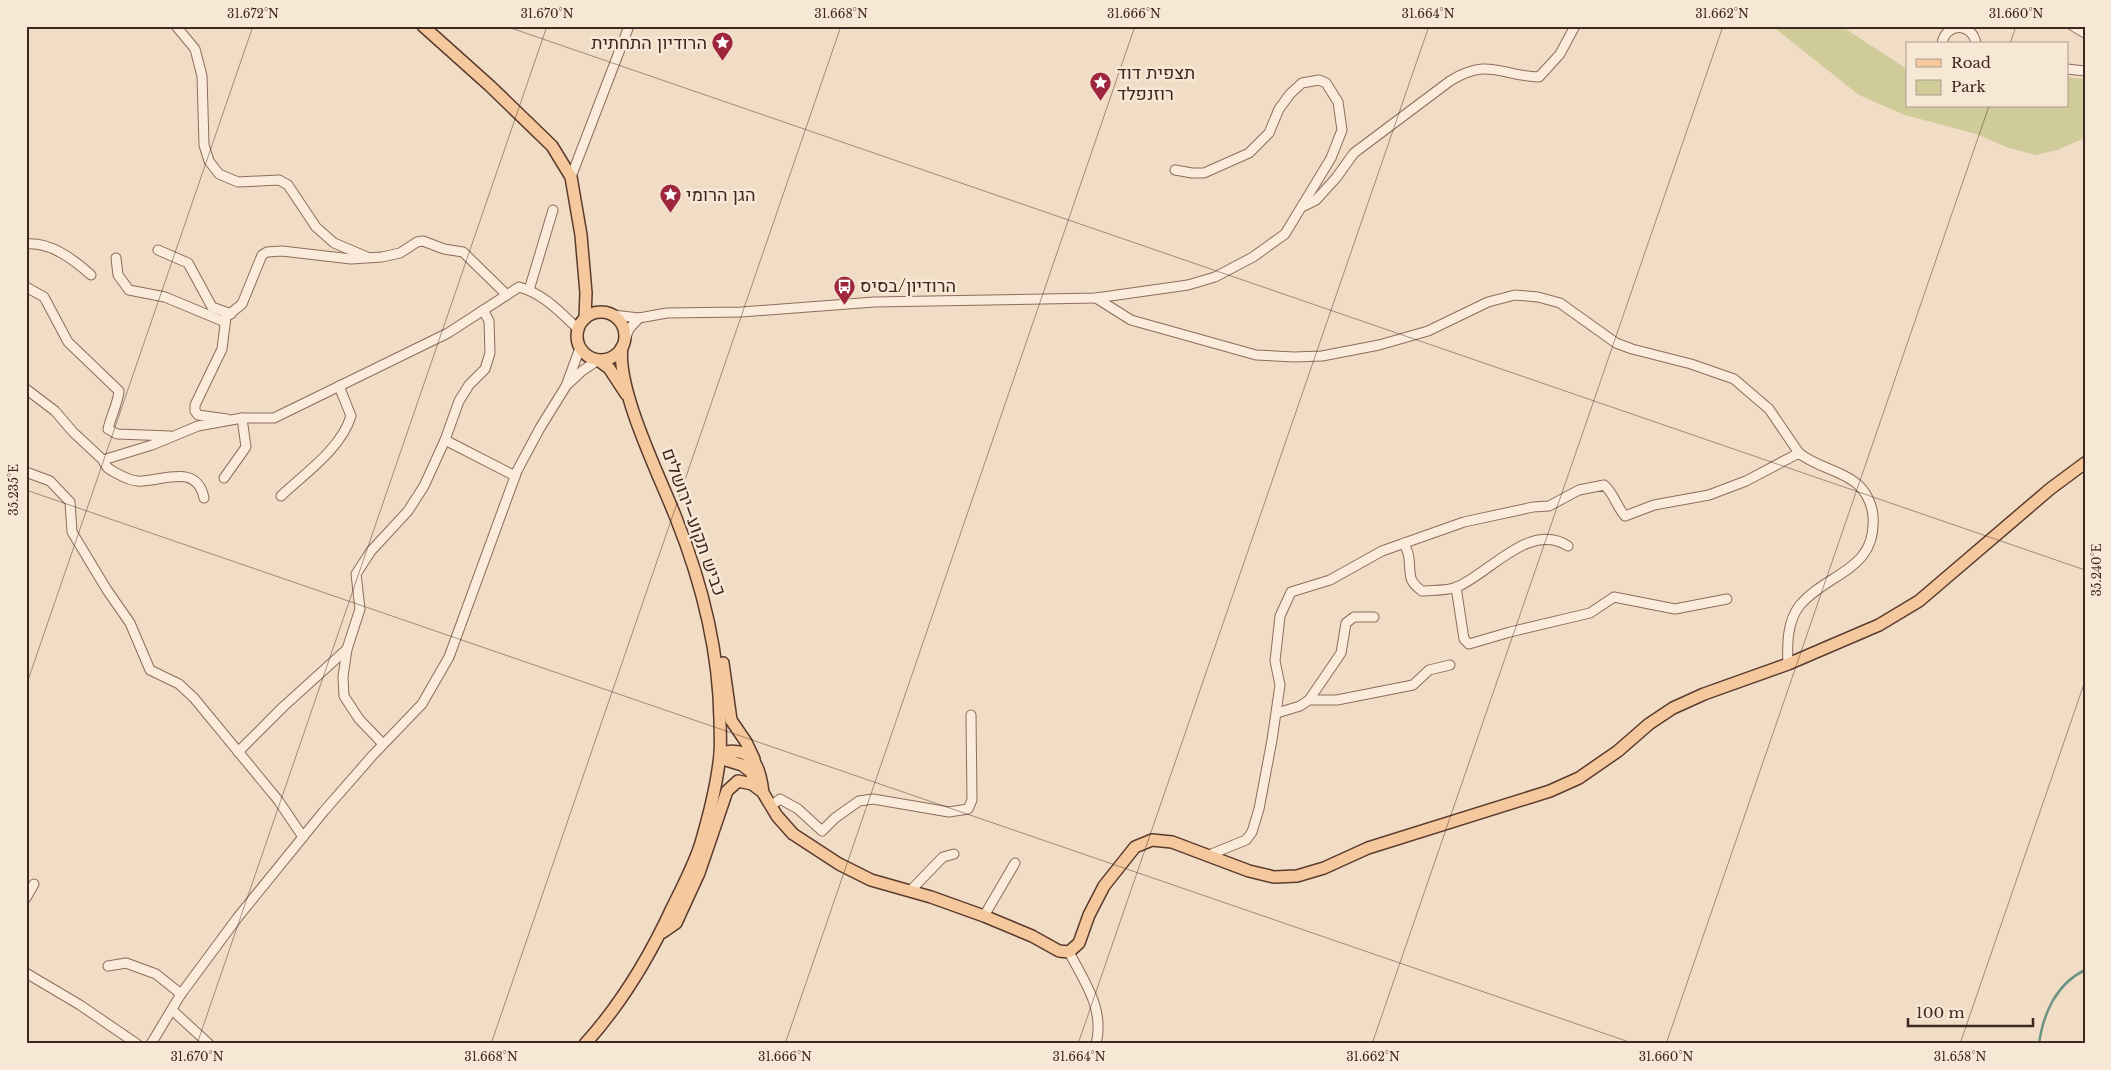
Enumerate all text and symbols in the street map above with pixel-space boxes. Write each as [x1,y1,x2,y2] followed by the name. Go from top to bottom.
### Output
[227,6,279,21] text: 31.672°N
[520,6,574,21] text: 31.670°N
[814,6,868,21] text: 31.668°N
[1107,6,1161,21] text: 31.666°N
[1401,6,1455,21] text: 31.664°N
[1695,6,1749,21] text: 31.662°N
[1989,6,2044,21] text: 31.660°N
[711,31,735,62] place icon: הרודיון התחתית
[591,32,707,54] place label: הרודיון התחתית
[1906,42,2068,108] legend
[1951,53,1991,72] text: Road
[1117,62,1195,105] place label: תצפית דוד רוזנפלד
[1089,71,1113,102] place icon: תצפית דוד רוזנפלד
[1951,77,1987,96] text: Park
[658,183,682,214] place icon: הגן הרומי
[686,184,755,206] place label: הגן הרומי
[832,274,856,305] bus stop icon: הרודיון/בסיס
[860,275,956,297] place label: הרודיון/בסיס
[657,445,731,599] street label: כביש תקוע–ירושלים
[6,464,21,516] text: 35.235°E
[2089,543,2104,597] text: 35.240°E
[1908,995,2034,1027] scale bar
[1916,1003,1965,1022] text: 100 m
[170,1049,224,1064] text: 31.670°N
[464,1049,518,1064] text: 31.668°N
[758,1049,812,1064] text: 31.666°N
[1052,1049,1106,1064] text: 31.664°N
[1346,1049,1400,1064] text: 31.662°N
[1639,1049,1694,1064] text: 31.660°N
[1934,1049,1986,1064] text: 31.658°N

